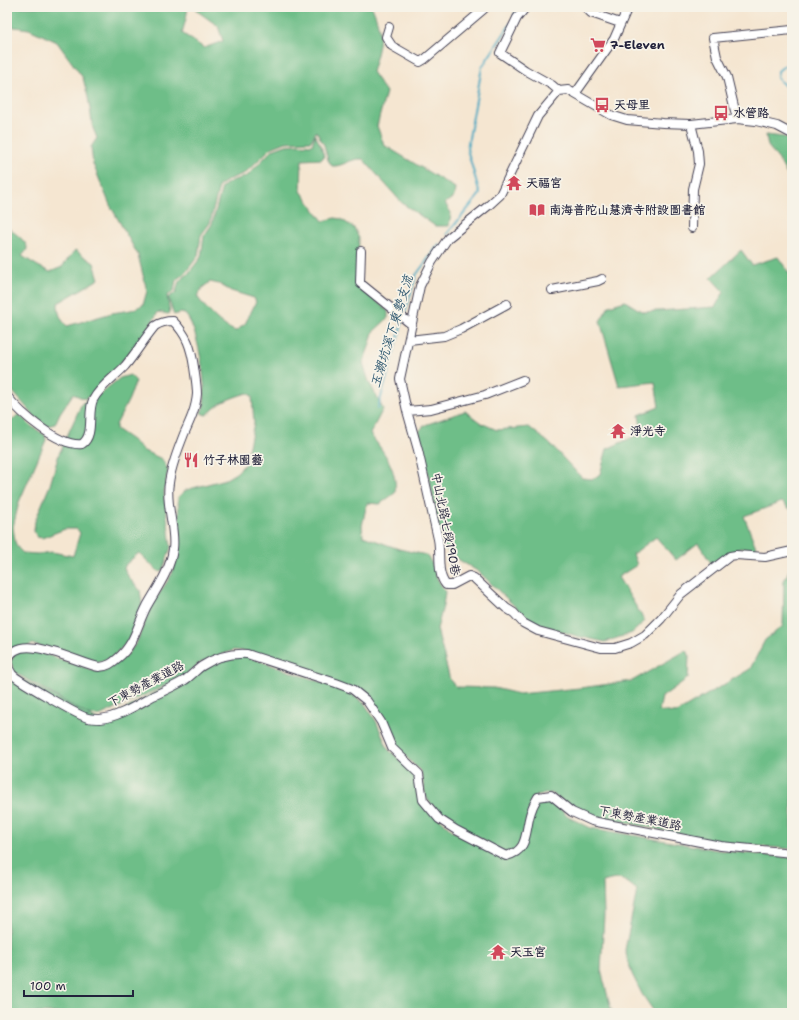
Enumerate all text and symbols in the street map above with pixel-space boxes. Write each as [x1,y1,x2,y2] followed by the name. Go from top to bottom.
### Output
[589,36,607,54] supermarket icon: 7-Eleven
[610,37,665,53] place label: 7-Eleven
[593,96,611,114] bus stop icon: 天母里
[614,97,650,113] place label: 天母里
[712,104,730,122] bus stop icon: 水管路
[733,105,769,121] place label: 水管路
[505,174,523,192] temple icon: 天福宮
[526,175,562,191] place label: 天福宮
[528,201,546,219] library icon: 南海普陀山慧濟寺附設圖書館
[549,202,706,218] place label: 南海普陀山慧濟寺附設圖書館
[366,272,417,390] water label: 玉潮坑溪下東勢支流
[609,422,627,440] temple icon: 淨光寺
[630,423,666,439] place label: 淨光寺
[182,451,200,469] restaurant icon: 竹子林園藝
[203,452,263,468] place label: 竹子林園藝
[428,471,464,577] street label: 中山北路七段190巷
[105,657,187,711] street label: 下東勢產業道路
[597,802,683,834] street label: 下東勢產業道路
[489,943,507,961] temple icon: 天玉宮
[510,944,546,960] place label: 天玉宮
[24,972,133,998] scale bar
[30,978,66,994] text: 100 m

